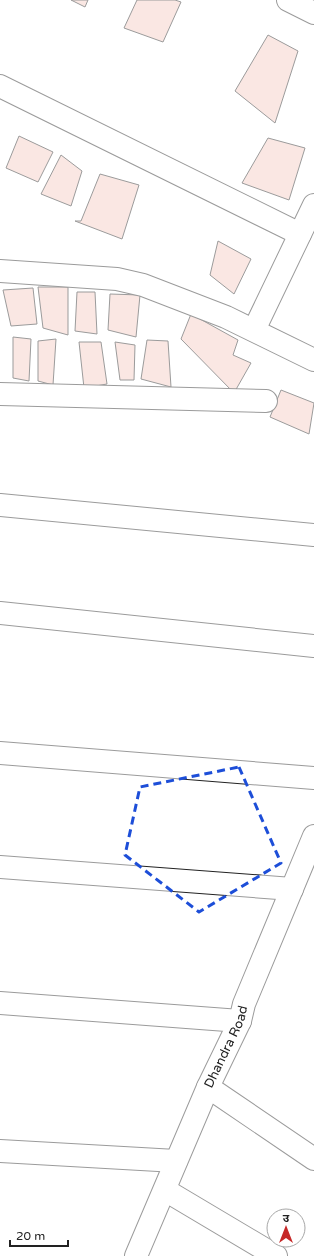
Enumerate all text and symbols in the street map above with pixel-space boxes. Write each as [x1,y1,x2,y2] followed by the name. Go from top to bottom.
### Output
[201,1004,251,1091] street label: Dhandra Road
[266,1208,306,1248] north arrow
[283,1212,290,1225] text: उ
[10,1222,68,1248] scale bar
[16,1229,45,1243] text: 20 m

